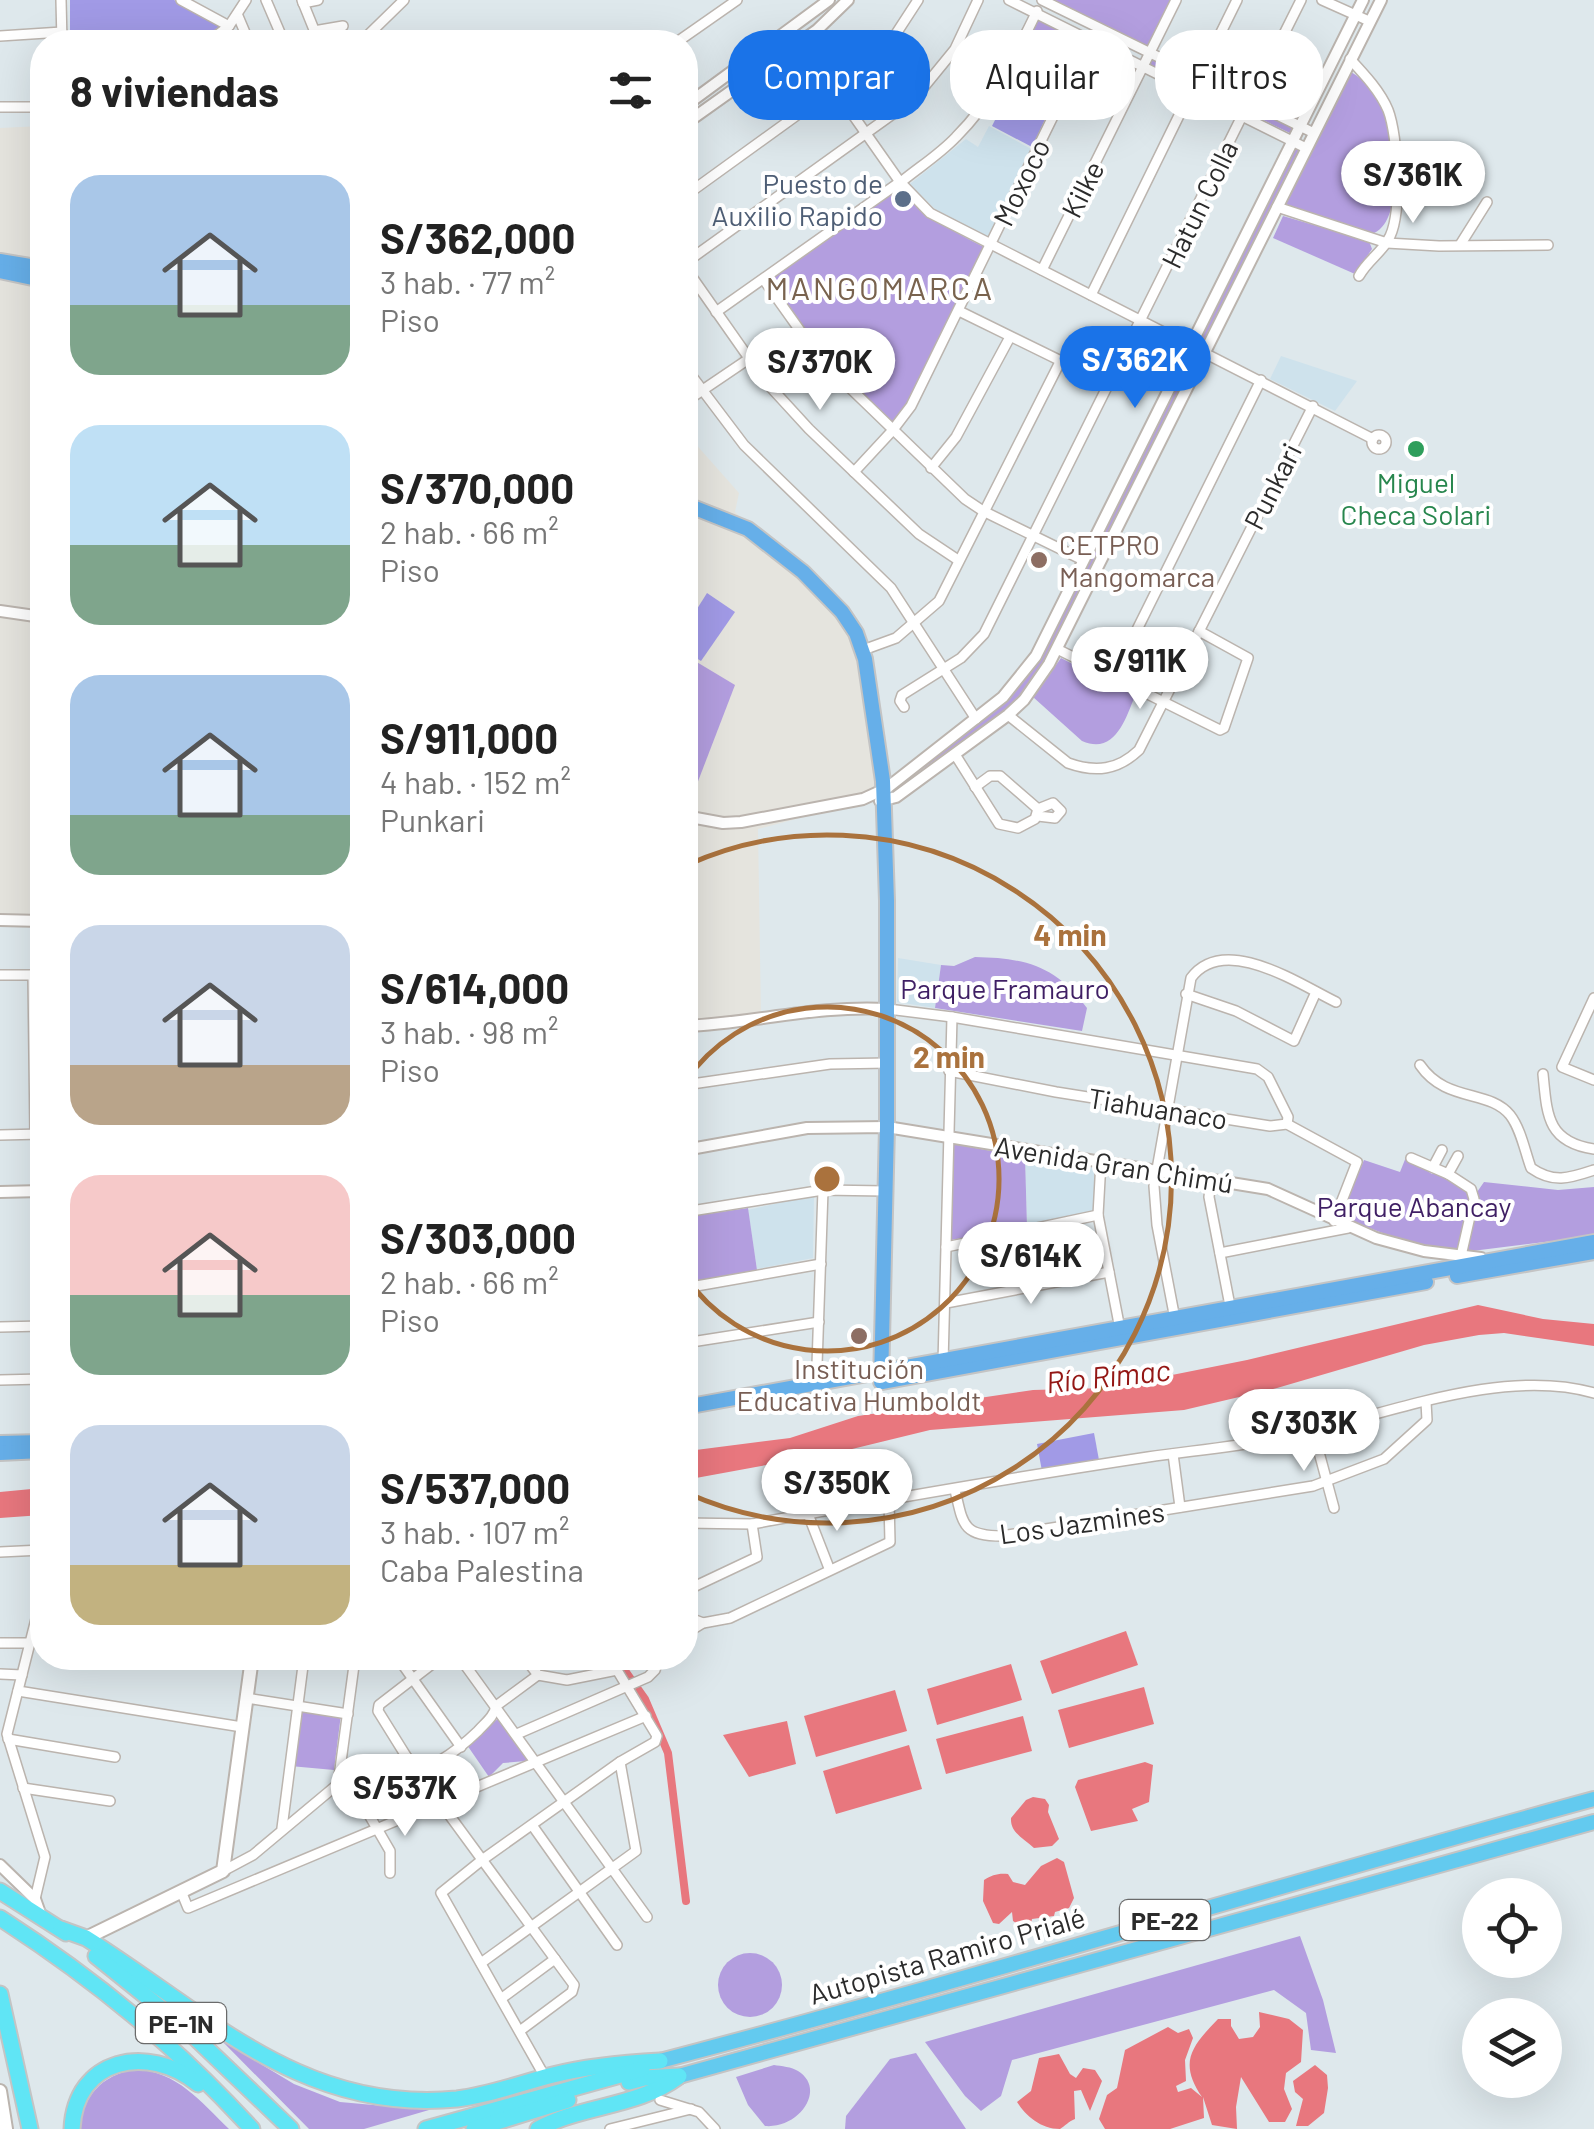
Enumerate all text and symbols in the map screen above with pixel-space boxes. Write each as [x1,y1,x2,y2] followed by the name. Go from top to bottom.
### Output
[728,30,930,120] chip: Comprar
[950,30,1135,120] chip: Alquilar
[1155,30,1323,120] chip: Filtros
[603,63,658,118] icon: filters
[70,65,279,115] text: 8 viviendas
[985,133,1057,231] street label: Moxoco
[1154,135,1244,273] street label: Hatun Colla
[1332,141,1494,226] pin: S/361K
[1363,154,1463,192] text: S/361K
[1053,155,1111,223] street label: Kilke
[711,166,883,232] place label: Puesto de Auxilio Rapido
[892,188,914,210] marker: Puesto de Auxilio Rapido
[380,212,575,262] text: S/362,000
[150,215,270,335] icon: home
[380,262,555,300] text: 3 hab. · 77 m²
[765,268,995,306] district label: MANGOMARCA
[380,300,440,338] text: Piso
[1054,326,1216,411] pin: S/362K
[739,328,901,413] pin: S/370K
[1082,339,1188,377] text: S/362K
[767,341,873,379] text: S/370K
[1236,437,1308,535] street label: Punkari
[1405,438,1427,460] marker: Miguel Checa Solari
[380,462,574,512] text: S/370,000
[150,465,270,585] icon: home
[1341,465,1491,531] place label: Miguel Checa Solari
[380,512,559,550] text: 2 hab. · 66 m²
[1059,527,1215,593] place label: CETPRO Mangomarca
[1028,549,1050,571] marker: CETPRO Mangomarca
[380,550,440,588] text: Piso
[1059,627,1221,712] pin: S/911K
[1093,640,1187,678] text: S/911K
[380,712,558,762] text: S/911,000
[150,715,270,835] icon: home
[380,762,571,800] text: 4 hab. · 152 m²
[380,800,485,838] text: Punkari
[1033,916,1107,952] text: 4 min
[380,962,569,1012] text: S/614,000
[150,965,270,1085] icon: home
[900,971,1110,1005] park label: Parque Framauro
[380,1012,558,1050] text: 3 hab. · 98 m²
[913,1038,985,1074] text: 2 min
[380,1050,440,1088] text: Piso
[1086,1080,1230,1136] street label: Tiahuanaco
[992,1128,1236,1200] street label: Avenida Gran Chimú
[809,1161,845,1197] centre of rings
[1317,1189,1511,1223] park label: Parque Abancay
[380,1212,576,1262] text: S/303,000
[150,1215,270,1335] icon: home
[950,1222,1112,1307] pin: S/614K
[980,1235,1082,1273] text: S/614K
[380,1262,559,1300] text: 2 hab. · 66 m²
[380,1300,440,1338] text: Piso
[848,1325,870,1347] marker: Institución Educativa Humboldt
[737,1351,981,1417] place label: Institución Educativa Humboldt
[1044,1351,1172,1399] water label: Río Rímac
[1223,1389,1385,1474] pin: S/303K
[1250,1402,1358,1440] text: S/303K
[756,1449,918,1534] pin: S/350K
[380,1462,570,1512] text: S/537,000
[784,1462,890,1500] text: S/350K
[150,1465,270,1585] icon: home
[997,1494,1167,1550] street label: Los Jazmines
[380,1512,569,1550] text: 3 hab. · 107 m²
[380,1550,584,1588] text: Caba Palestina
[324,1754,486,1839] pin: S/537K
[353,1767,457,1805] text: S/537K
[1462,1878,1562,2098] map controls
[1462,1878,1562,1978] button: locate
[805,1899,1089,2011] street label: Autopista Ramiro Prialé
[1120,1900,1210,1940] road number: PE-22
[1462,1998,1562,2098] button: layers
[136,2003,226,2043] road number: PE-1N

